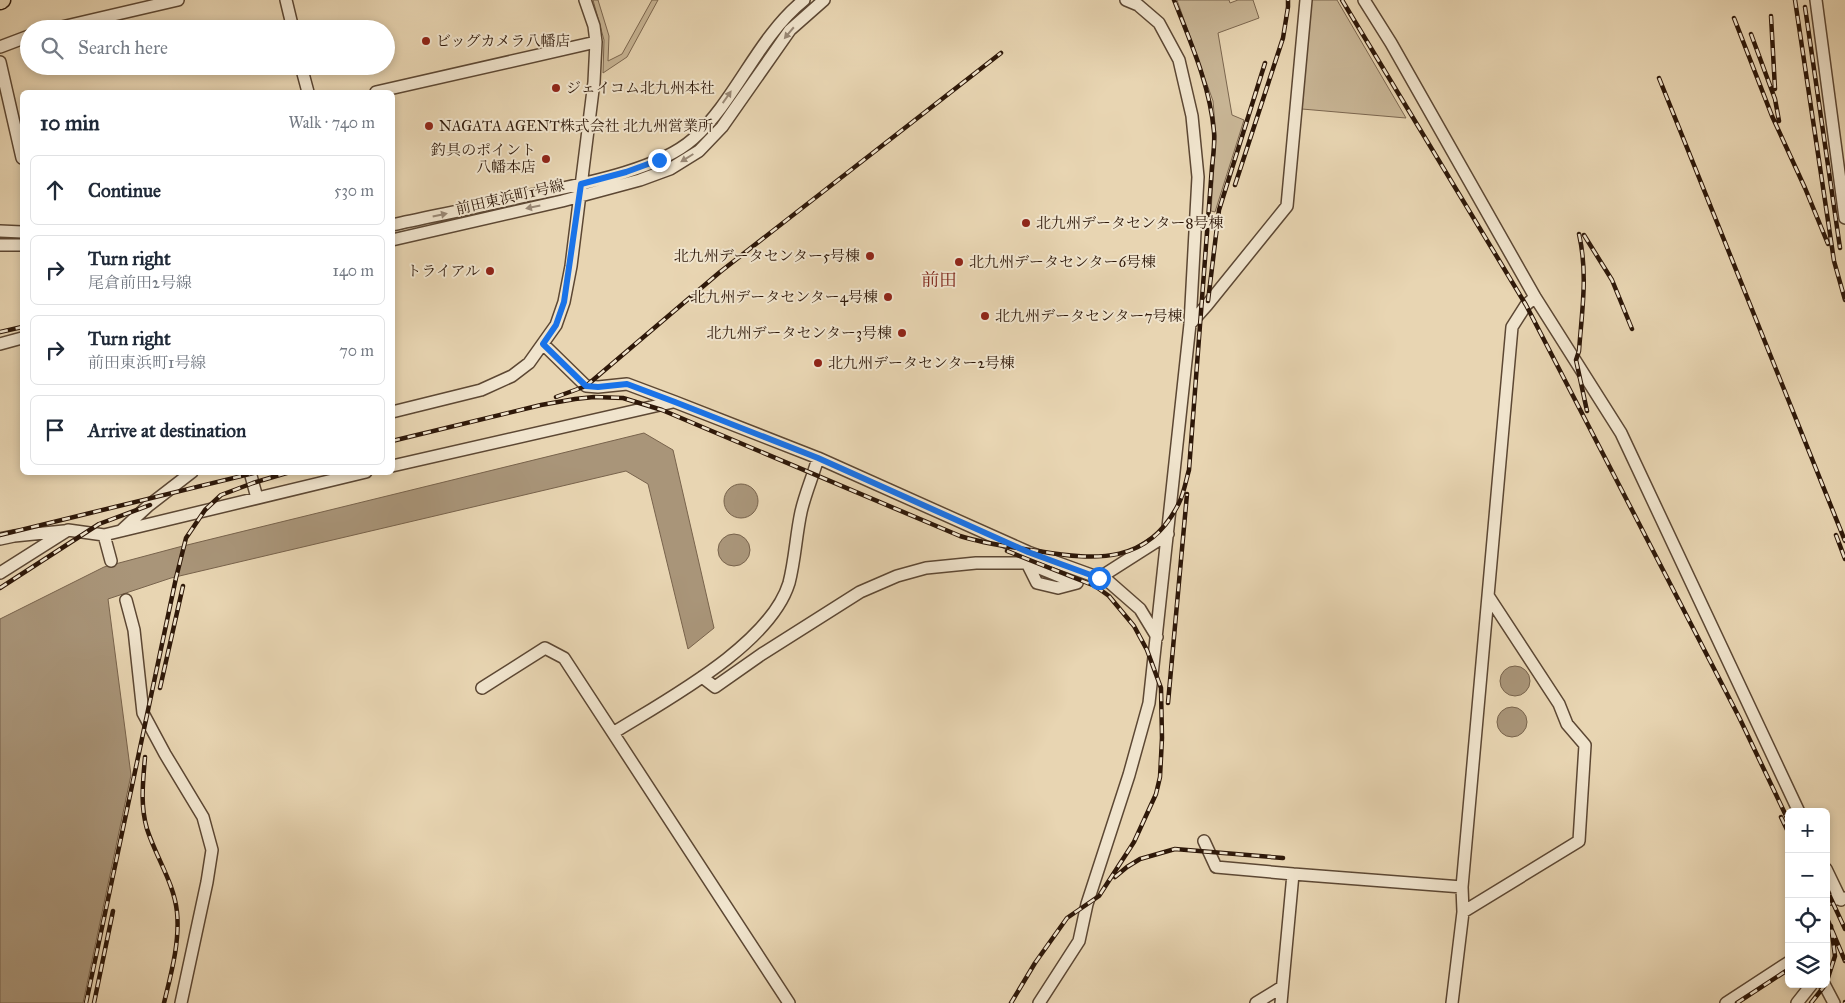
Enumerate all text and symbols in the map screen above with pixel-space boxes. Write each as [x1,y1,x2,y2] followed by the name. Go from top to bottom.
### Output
[20,20,395,75] search box
[783,27,794,40] one-way arrow
[436,32,570,50] place label: ビッグカメラ八幡店
[38,34,66,62] icon: search
[420,35,432,47] marker: ビッグカメラ八幡店
[78,36,168,59] text: Search here
[566,79,715,97] place label: ジェイコム北九州本社
[550,82,562,94] marker: ジェイコム北九州本社
[722,91,732,104] one-way arrow
[40,110,100,136] text: 10 min
[288,113,375,132] text: Walk · 740 m
[439,117,713,135] place label: NAGATA AGENT株式会社 北九州営業所
[423,120,435,132] marker: NAGATA AGENT株式会社 北九州営業所
[431,141,536,176] place label: 釣具のポイント 八幡本店
[648,149,671,172] route end
[540,153,552,165] marker: 釣具のポイント 八幡本店
[681,154,694,163] one-way arrow
[41,176,69,204] icon: ahead
[454,176,566,218] street label: 前田東浜町1号線
[88,179,161,202] text: Continue
[334,181,374,200] text: 530 m
[525,204,541,212] one-way arrow
[433,211,448,219] one-way arrow
[1036,214,1223,232] place label: 北九州データセンター8号棟
[1020,217,1032,229] marker: 北九州データセンター8号棟
[88,247,171,270] text: Turn right
[674,247,860,265] place label: 北九州データセンター5号棟
[864,250,876,262] marker: 北九州データセンター5号棟
[969,253,1156,271] place label: 北九州データセンター6号棟
[41,256,69,284] icon: right
[953,256,965,268] marker: 北九州データセンター6号棟
[333,261,374,280] text: 140 m
[406,262,480,280] place label: トライアル
[484,265,496,277] marker: トライアル
[921,269,957,291] district label: 前田
[88,273,192,292] text: 尾倉前田2号線
[690,288,878,306] place label: 北九州データセンター4号棟
[882,291,894,303] marker: 北九州データセンター4号棟
[995,307,1182,325] place label: 北九州データセンター7号棟
[979,310,991,322] marker: 北九州データセンター7号棟
[707,324,892,342] place label: 北九州データセンター3号棟
[88,327,171,350] text: Turn right
[896,327,908,339] marker: 北九州データセンター3号棟
[41,336,69,364] icon: right
[339,341,374,360] text: 70 m
[88,353,206,372] text: 前田東浜町1号線
[828,354,1015,372] place label: 北九州データセンター2号棟
[812,357,824,369] marker: 北九州データセンター2号棟
[41,416,69,444] icon: arrive
[88,419,246,442] text: Arrive at destination
[1088,567,1111,590] route start
[1785,808,1830,988] map controls
[1785,808,1830,853] button: +
[1785,853,1830,898] button: −
[1785,898,1830,943] button: locate
[1785,943,1830,988] button: layers

